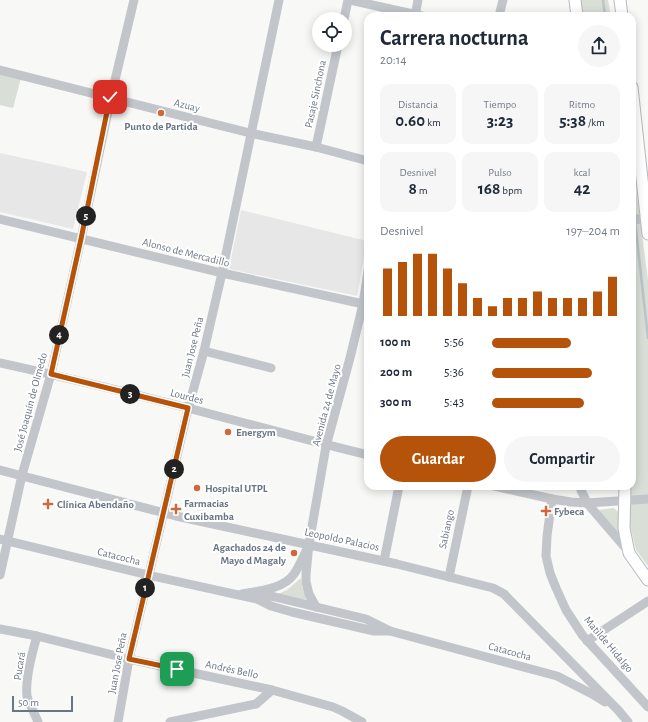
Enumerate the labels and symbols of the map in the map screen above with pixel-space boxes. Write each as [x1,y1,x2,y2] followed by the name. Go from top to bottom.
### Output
[303,59,328,129] street label: Pasaje Sinchona
[93,80,127,114] pin
[173,97,201,114] street label: Azuay
[156,108,166,118] marker: Punto de Partida
[124,121,198,132] place label: Punto de Partida
[76,206,96,226] pin: 5
[141,236,231,269] street label: Alonso de Mercadillo
[180,316,205,379] street label: Juan Jose Peña
[49,325,69,345] pin: 4
[12,352,49,453] street label: José Joaquín de Olmedo
[310,363,343,448] street label: Avenida 24 de Mayo
[120,384,140,404] pin: 3
[169,387,205,406] street label: Lourdes
[223,427,233,437] marker: Energym
[236,427,276,438] place label: Energym
[164,459,184,479] pin: 2
[192,483,202,493] marker: Hospital UTPL
[205,483,268,494] place label: Hospital UTPL
[42,498,54,510] marker: Clínica Abendaño
[184,498,235,522] place label: Farmacias Cuxibamba
[57,499,135,510] place label: Clínica Abendaño
[171,504,181,514] marker: Farmacias Cuxibamba
[541,506,551,516] marker: Fybeca
[554,506,585,517] place label: Fybeca
[437,509,456,550] street label: Sabiango
[303,526,380,553] street label: Leopoldo Palacios
[213,542,286,566] place label: Agachados 24 de Mayo d Magaly
[96,546,142,567] street label: Catacocha
[289,548,299,558] marker: Agachados 24 de Mayo d Magaly
[135,578,155,598] pin: 1
[582,614,635,675] street label: Matilde Hidalgo
[106,632,129,695] street label: Juan Jose Peña
[487,640,533,662] street label: Catacocha
[12,651,27,681] street label: Pucará
[160,652,194,686] pin
[204,659,259,680] street label: Andrés Bello
[12,694,73,713] scale bar

